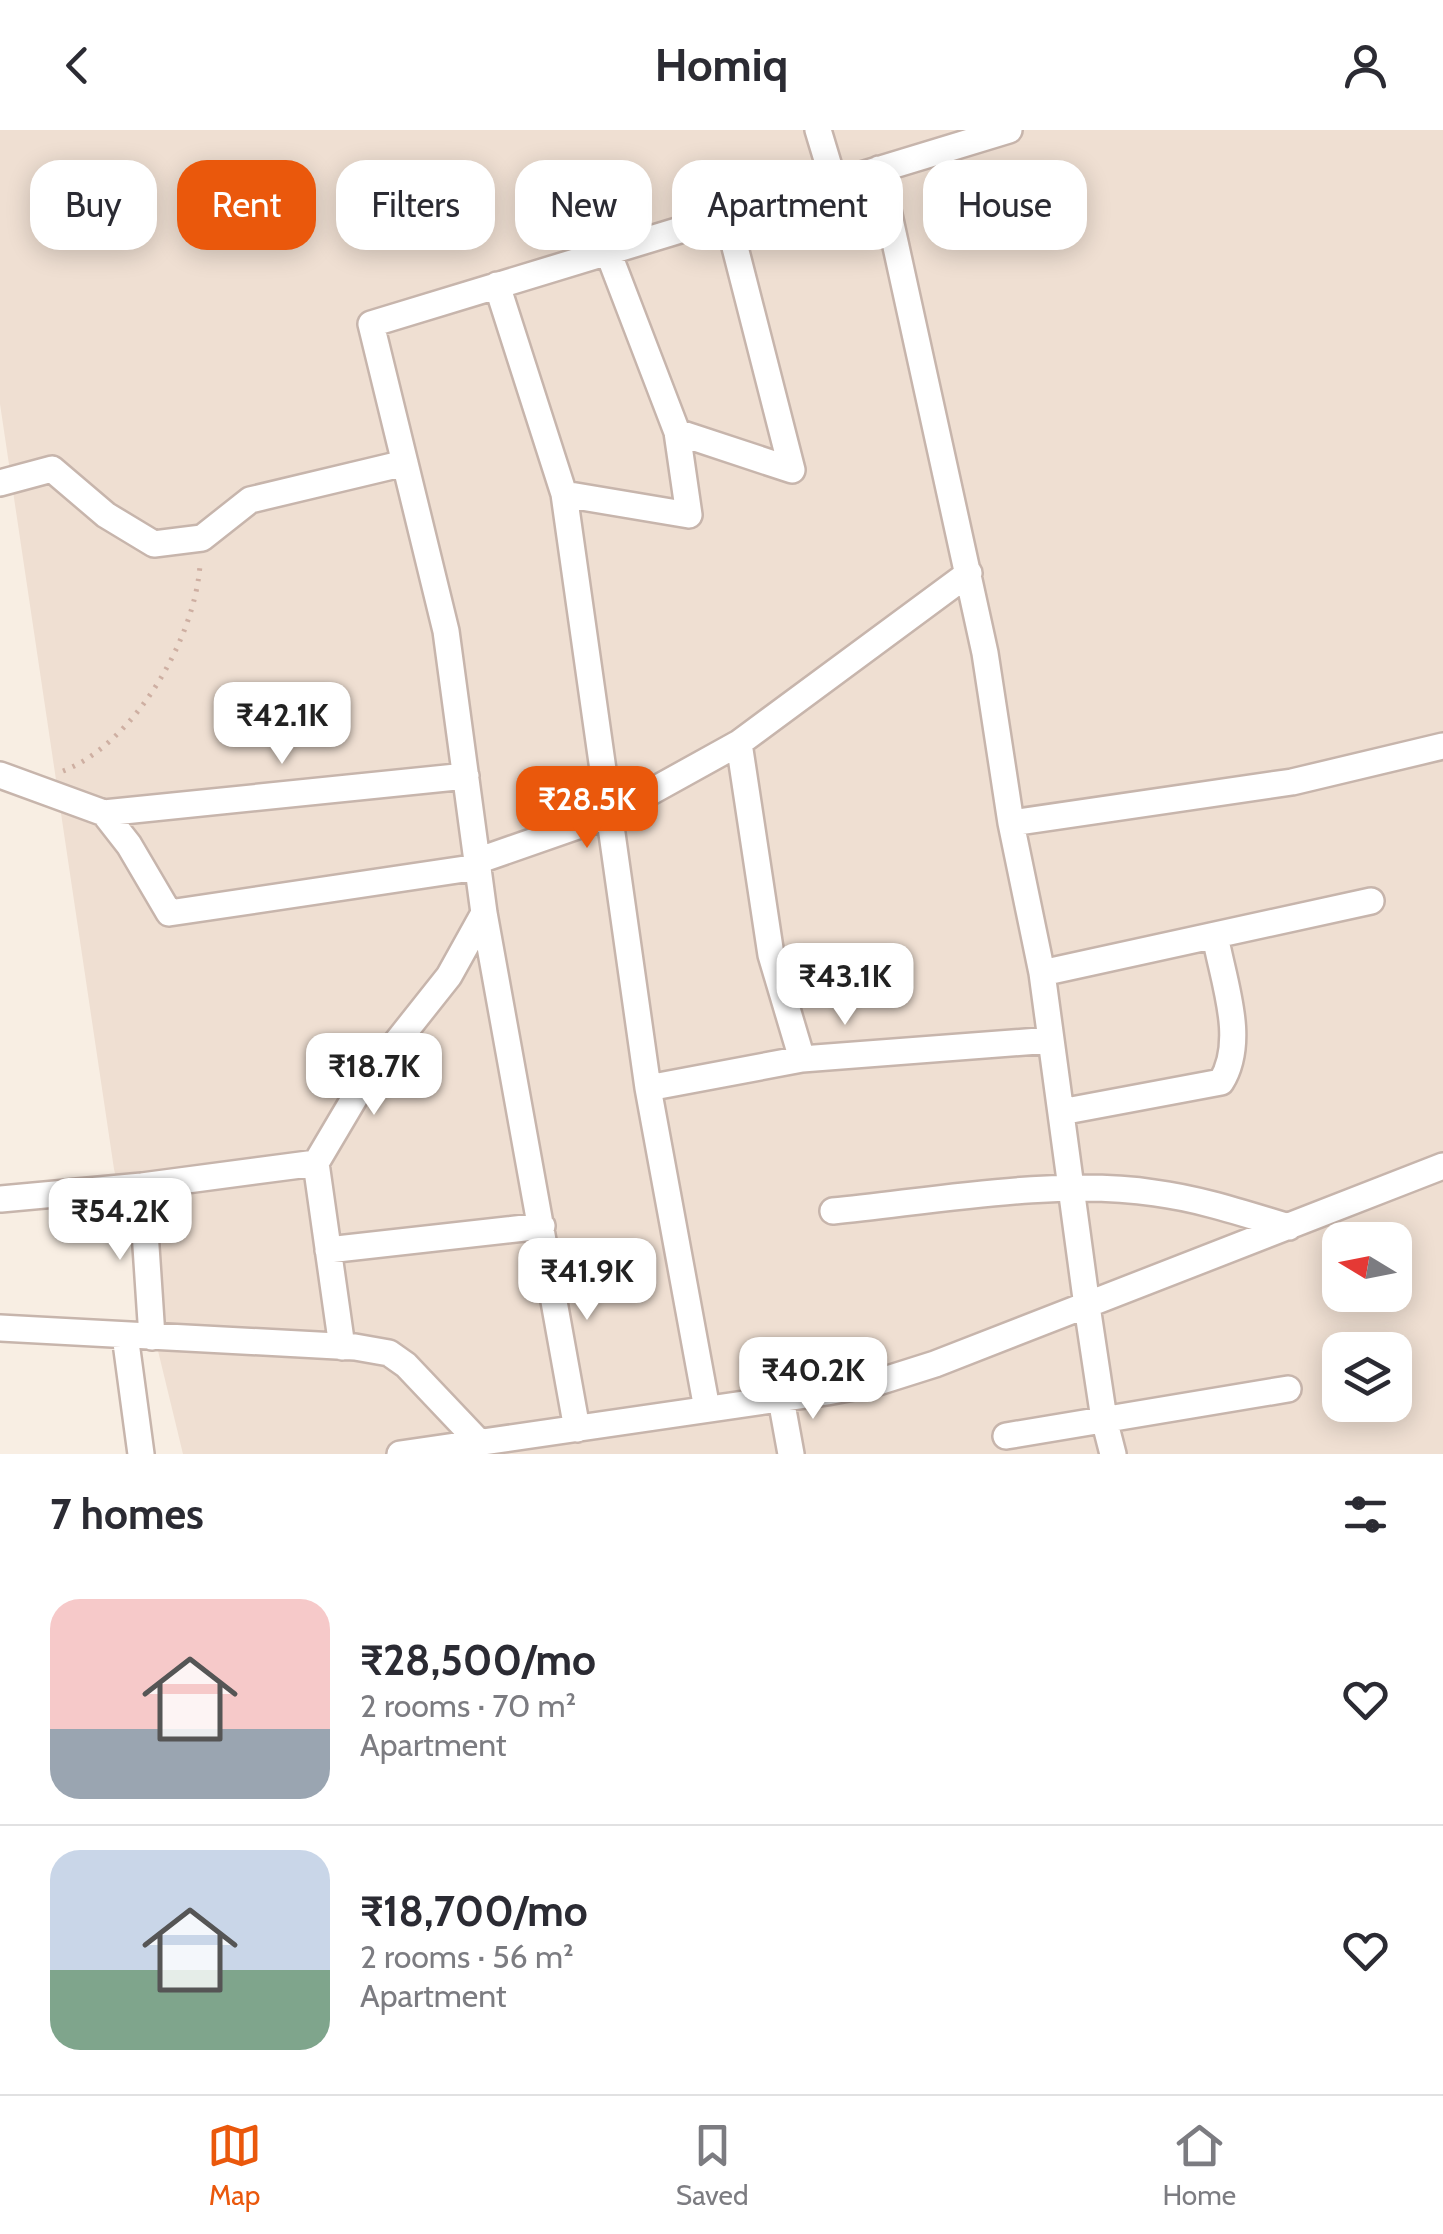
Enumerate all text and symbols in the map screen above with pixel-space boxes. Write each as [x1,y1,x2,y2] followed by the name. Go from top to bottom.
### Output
[50,38,105,93] icon: back
[655,38,788,92] text: Homiq
[1338,38,1393,93] icon: person
[30,160,157,250] chip: Buy
[177,160,316,250] chip: Rent
[336,160,495,250] chip: Filters
[515,160,652,250] chip: New
[672,160,903,250] chip: Apartment
[923,160,1087,250] chip: House
[201,682,363,767] pin: ₹42.1K
[236,695,328,734] text: ₹42.1K
[506,766,668,851] pin: ₹28.5K
[538,779,636,818] text: ₹28.5K
[764,943,926,1028] pin: ₹43.1K
[799,956,891,995] text: ₹43.1K
[293,1033,455,1118] pin: ₹18.7K
[328,1046,420,1085] text: ₹18.7K
[39,1178,201,1263] pin: ₹54.2K
[71,1191,169,1230] text: ₹54.2K
[1322,1222,1412,1312] north arrow
[1322,1222,1412,1422] map controls
[506,1238,668,1323] pin: ₹41.9K
[540,1251,634,1290] text: ₹41.9K
[1322,1332,1412,1422] button: layers
[732,1337,894,1422] pin: ₹40.2K
[761,1350,865,1389] text: ₹40.2K
[1338,1487,1393,1542] icon: filters
[50,1488,204,1540] text: 7 homes
[360,1634,596,1686] text: ₹28,500/mo
[130,1639,250,1759] icon: home
[1338,1672,1393,1727] icon: heart
[360,1686,576,1725] text: 2 rooms · 70 m²
[360,1725,507,1764] text: Apartment
[360,1885,588,1937] text: ₹18,700/mo
[130,1890,250,2010] icon: home
[1338,1923,1393,1978] icon: heart
[360,1937,574,1976] text: 2 rooms · 56 m²
[360,1976,507,2015] text: Apartment
[207,2118,262,2212] tab: Map
[676,2118,749,2212] tab: Saved
[1162,2118,1236,2212] tab: Home

